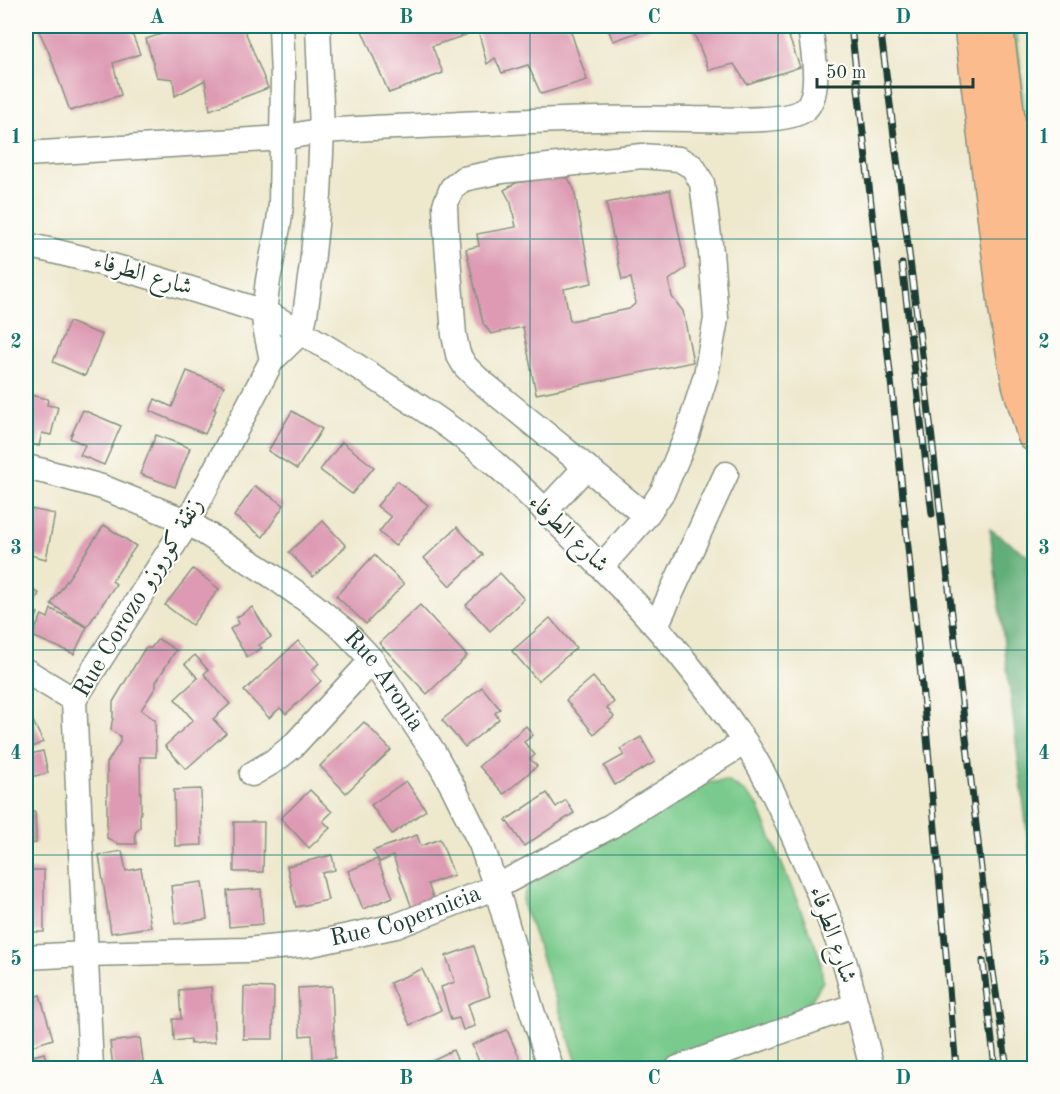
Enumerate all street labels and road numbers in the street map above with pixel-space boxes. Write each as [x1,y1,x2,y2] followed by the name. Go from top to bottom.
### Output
[90,250,195,306] street label: شارع الطرفاء
[519,490,613,582] street label: شارع الطرفاء
[69,494,209,702] street label: Rue Corozo زنقة كوروزو
[339,625,428,736] street label: Rue Aronia
[328,882,485,952] street label: Rue Copernicia
[799,883,860,989] street label: شارع الطرفاء

